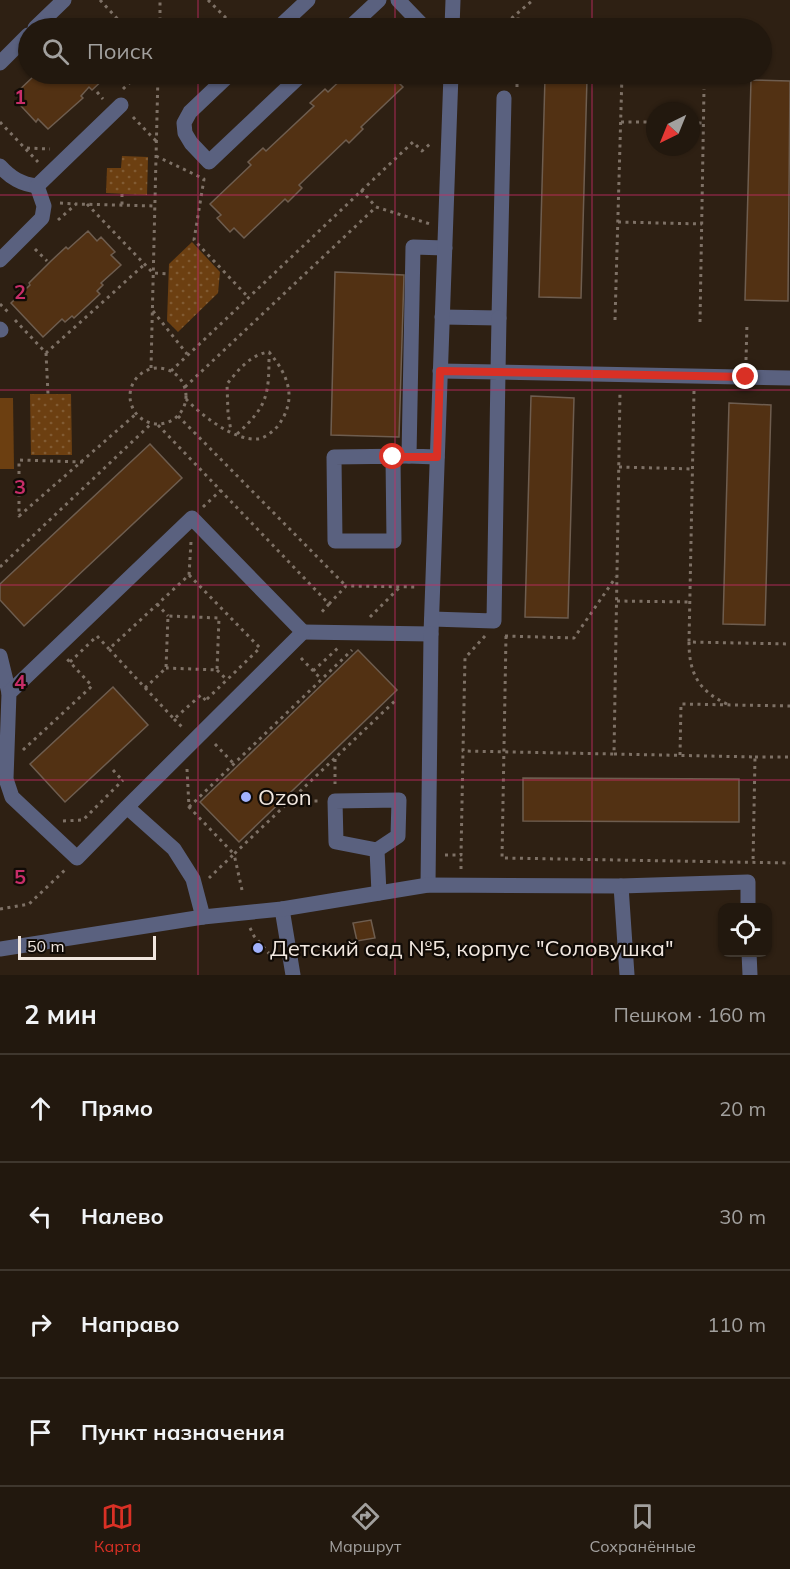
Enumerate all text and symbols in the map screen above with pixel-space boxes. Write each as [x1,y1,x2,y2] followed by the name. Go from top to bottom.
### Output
[18,18,772,84] search box
[39,35,72,68] icon: search
[87,37,153,65] text: Поиск
[14,84,26,109] text: 1
[646,102,700,156] north arrow
[14,279,26,304] text: 2
[732,363,758,389] route end
[379,443,405,469] route start
[14,474,26,499] text: 3
[14,669,26,694] text: 4
[258,783,312,811] place label: Ozon
[239,790,253,804] marker: Ozon
[14,864,26,889] text: 5
[718,903,772,957] map controls
[718,903,772,957] button: locate
[18,933,156,960] scale bar
[270,934,674,962] place label: Детский сад №5, корпус "Соловушка"
[27,936,64,956] text: 50 m
[251,941,265,955] marker: Детский сад №5, корпус "Соловушка"
[24,998,97,1031] text: 2 мин
[614,1002,766,1027] text: Пешком · 160 m
[24,1092,57,1125] icon: ahead
[81,1094,153,1122] text: Прямо
[719,1096,766,1121] text: 20 m
[24,1200,57,1233] icon: left
[81,1202,164,1230] text: Налево
[719,1204,766,1229] text: 30 m
[24,1308,57,1341] icon: right
[81,1310,179,1338] text: Направо
[707,1312,766,1337] text: 110 m
[24,1416,57,1449] icon: arrive
[81,1418,285,1446] text: Пункт назначения
[94,1500,141,1556] tab: Карта
[329,1500,401,1556] tab: Маршрут
[589,1500,696,1556] tab: Сохранённые

